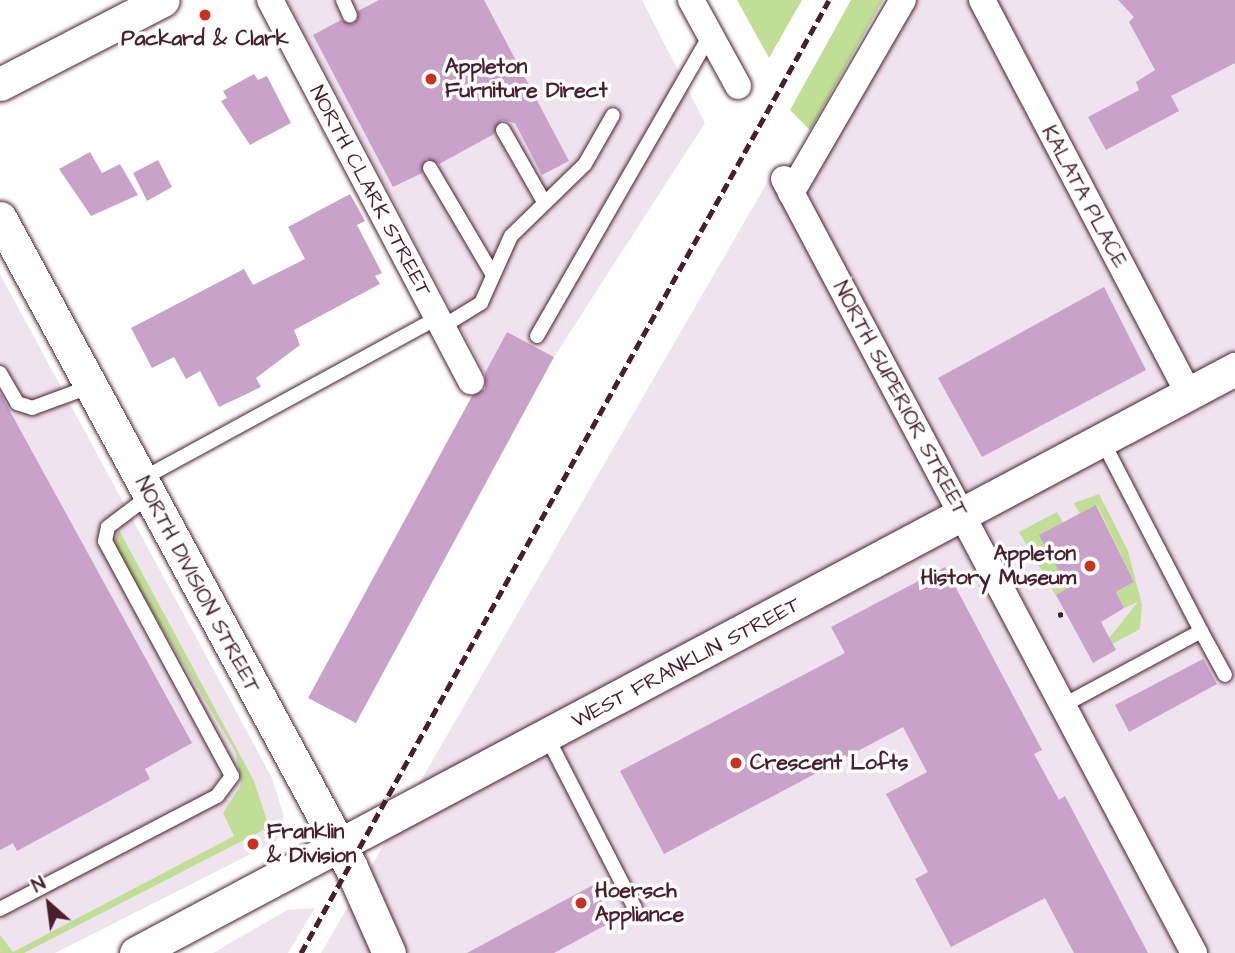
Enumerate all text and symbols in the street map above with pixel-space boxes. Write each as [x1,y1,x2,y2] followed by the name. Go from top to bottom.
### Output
[197,7,213,23] marker: Packard & Clark
[121,26,289,52] place label: Packard & Clark
[445,54,608,104] place label: Appleton Furniture Direct
[423,71,439,87] marker: Appleton Furniture Direct
[304,81,436,301] street label: NORTH CLARK STREET
[1036,121,1132,273] street label: KALATA PLACE
[827,277,973,521] street label: NORTH SUPERIOR STREET
[129,473,265,697] street label: NORTH DIVISION STREET
[921,541,1076,591] place label: Appleton History Museum
[1082,558,1098,574] marker: Appleton History Museum
[568,592,804,734] street label: WEST FRANKLIN STREET
[750,750,908,776] place label: Crescent Lofts
[728,755,744,771] marker: Crescent Lofts
[267,819,356,869] place label: Franklin & Division
[245,836,261,852] marker: Franklin & Division
[14,869,84,939] north arrow
[27,870,51,900] text: N
[595,878,684,928] place label: Hoersch Appliance
[573,895,589,911] marker: Hoersch Appliance

